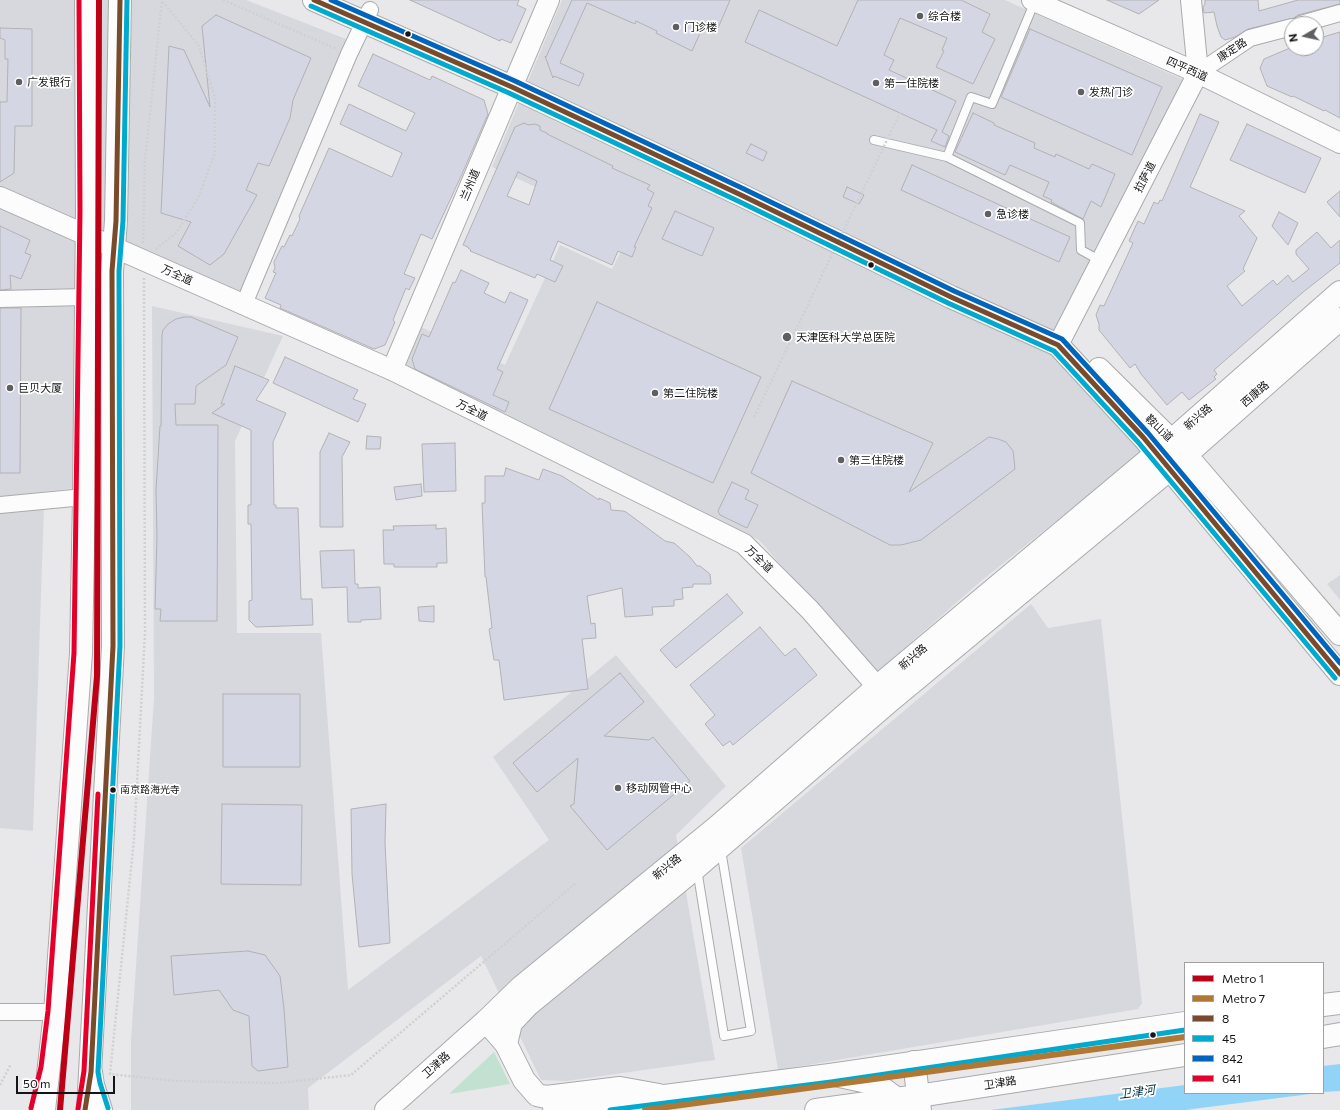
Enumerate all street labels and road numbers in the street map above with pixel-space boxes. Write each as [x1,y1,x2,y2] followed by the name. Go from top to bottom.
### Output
[1215,35,1249,65] street label: 康定路
[1164,54,1210,84] street label: 四平西道
[1132,159,1158,195] street label: 拉萨道
[457,167,483,203] street label: 兰州道
[159,262,195,288] street label: 万全道
[1238,378,1272,410] street label: 西康路
[454,397,490,423] street label: 万全道
[1181,401,1215,433] street label: 新兴路
[1143,412,1175,444] street label: 鞍山道
[743,543,775,575] street label: 万全道
[896,641,930,673] street label: 新兴路
[650,851,684,883] street label: 新兴路
[419,1049,453,1081] street label: 卫津路
[983,1074,1017,1092] street label: 卫津路

